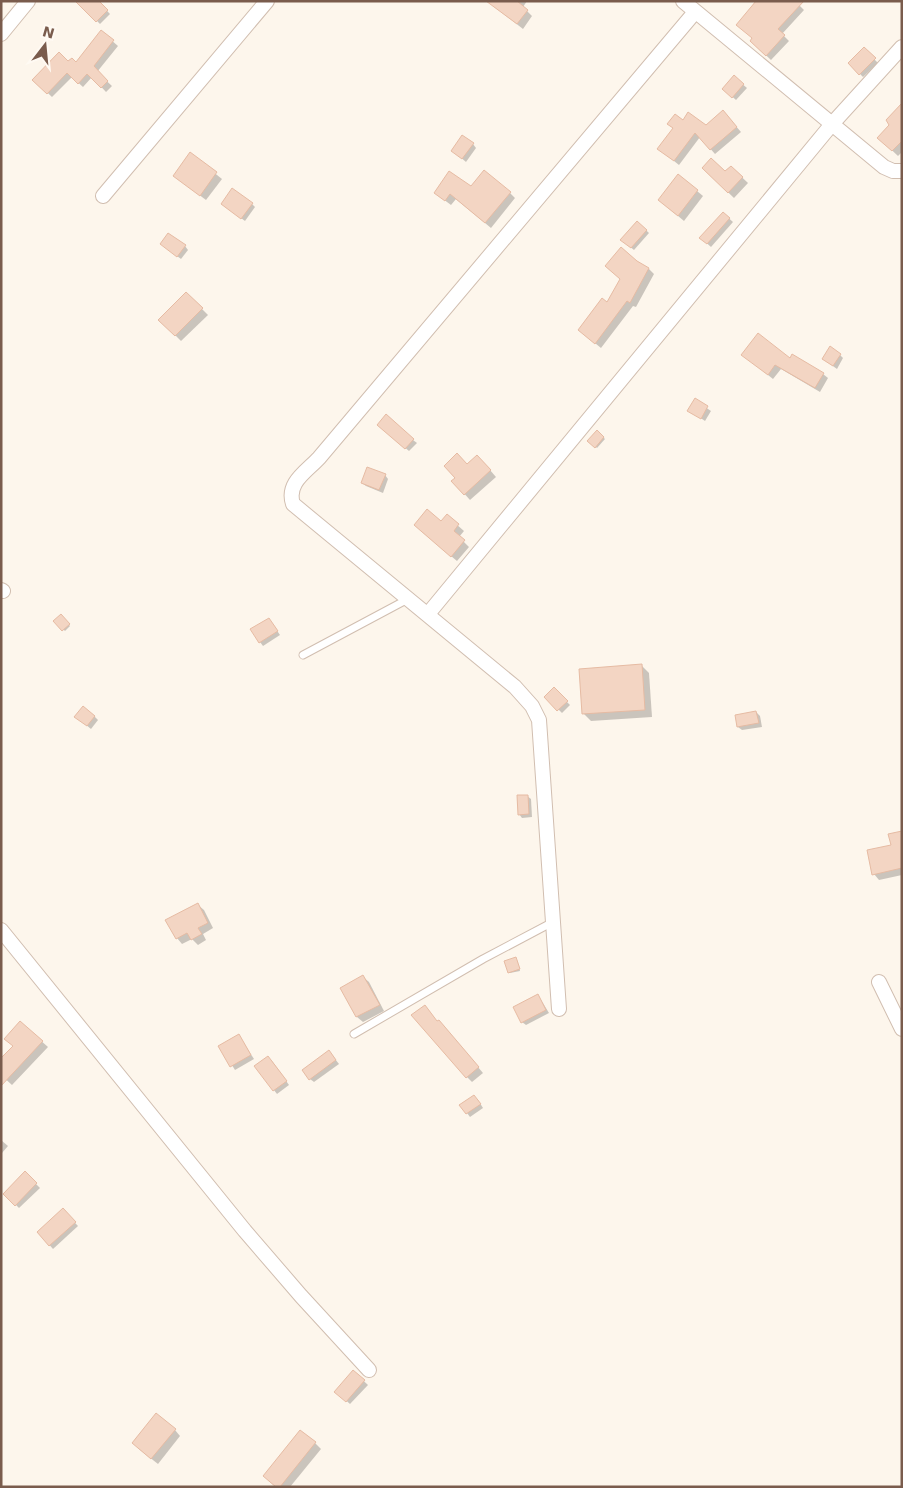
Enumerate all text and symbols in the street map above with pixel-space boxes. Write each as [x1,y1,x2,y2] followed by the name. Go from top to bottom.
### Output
[20,20,70,70] north arrow
[41,23,56,42] text: N

